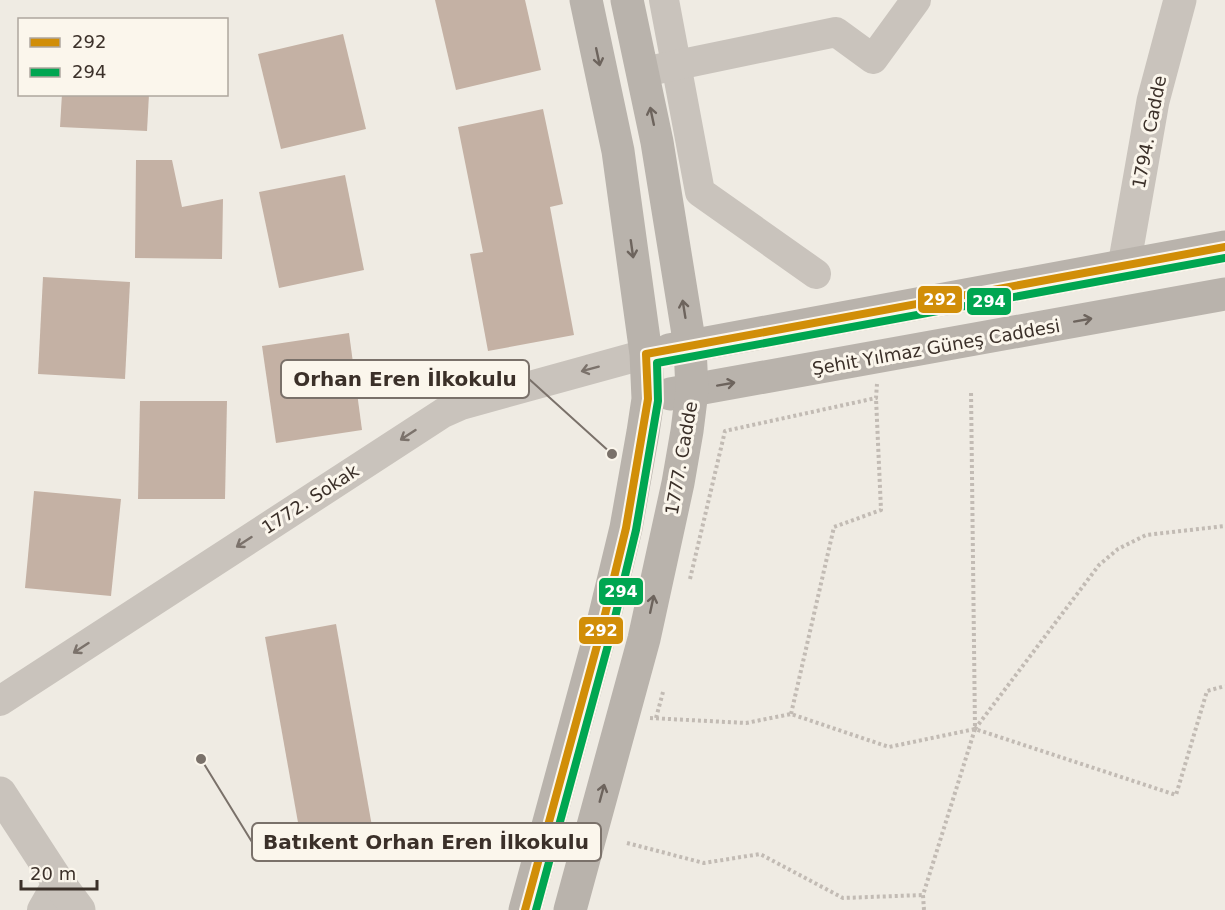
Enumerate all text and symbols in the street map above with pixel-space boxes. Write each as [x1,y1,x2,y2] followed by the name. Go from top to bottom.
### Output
[18,18,228,96] legend
[72,31,106,52] text: 292
[593,48,605,67] one-way arrow
[72,61,106,82] text: 294
[1128,74,1170,190] street label: 1794. Cadde
[645,107,657,126] one-way arrow
[626,239,637,259] one-way arrow
[917,285,963,314] line badge: 292
[966,287,1012,316] line badge: 294
[923,290,957,309] text: 292
[972,292,1006,311] text: 294
[678,299,689,319] one-way arrow
[1073,314,1092,325] one-way arrow
[810,315,1062,379] street label: Şehit Yılmaz Güneş Caddesi
[281,360,529,398] callout: Orhan Eren İlkokulu
[581,364,600,376] one-way arrow
[293,367,517,391] text: Orhan Eren İlkokulu
[715,379,735,390] one-way arrow
[661,400,701,516] street label: 1777. Cadde
[400,430,417,442] one-way arrow
[258,460,363,538] street label: 1772. Sokak
[236,535,253,548] one-way arrow
[598,577,644,606] line badge: 294
[604,582,638,601] text: 294
[646,595,658,614] one-way arrow
[578,616,624,645] line badge: 292
[584,621,618,640] text: 292
[73,642,90,654] one-way arrow
[597,784,608,803] one-way arrow
[252,823,601,861] callout: Batıkent Orhan Eren İlkokulu
[263,830,589,854] text: Batıkent Orhan Eren İlkokulu
[21,853,98,891] scale bar
[30,863,76,884] text: 20 m

